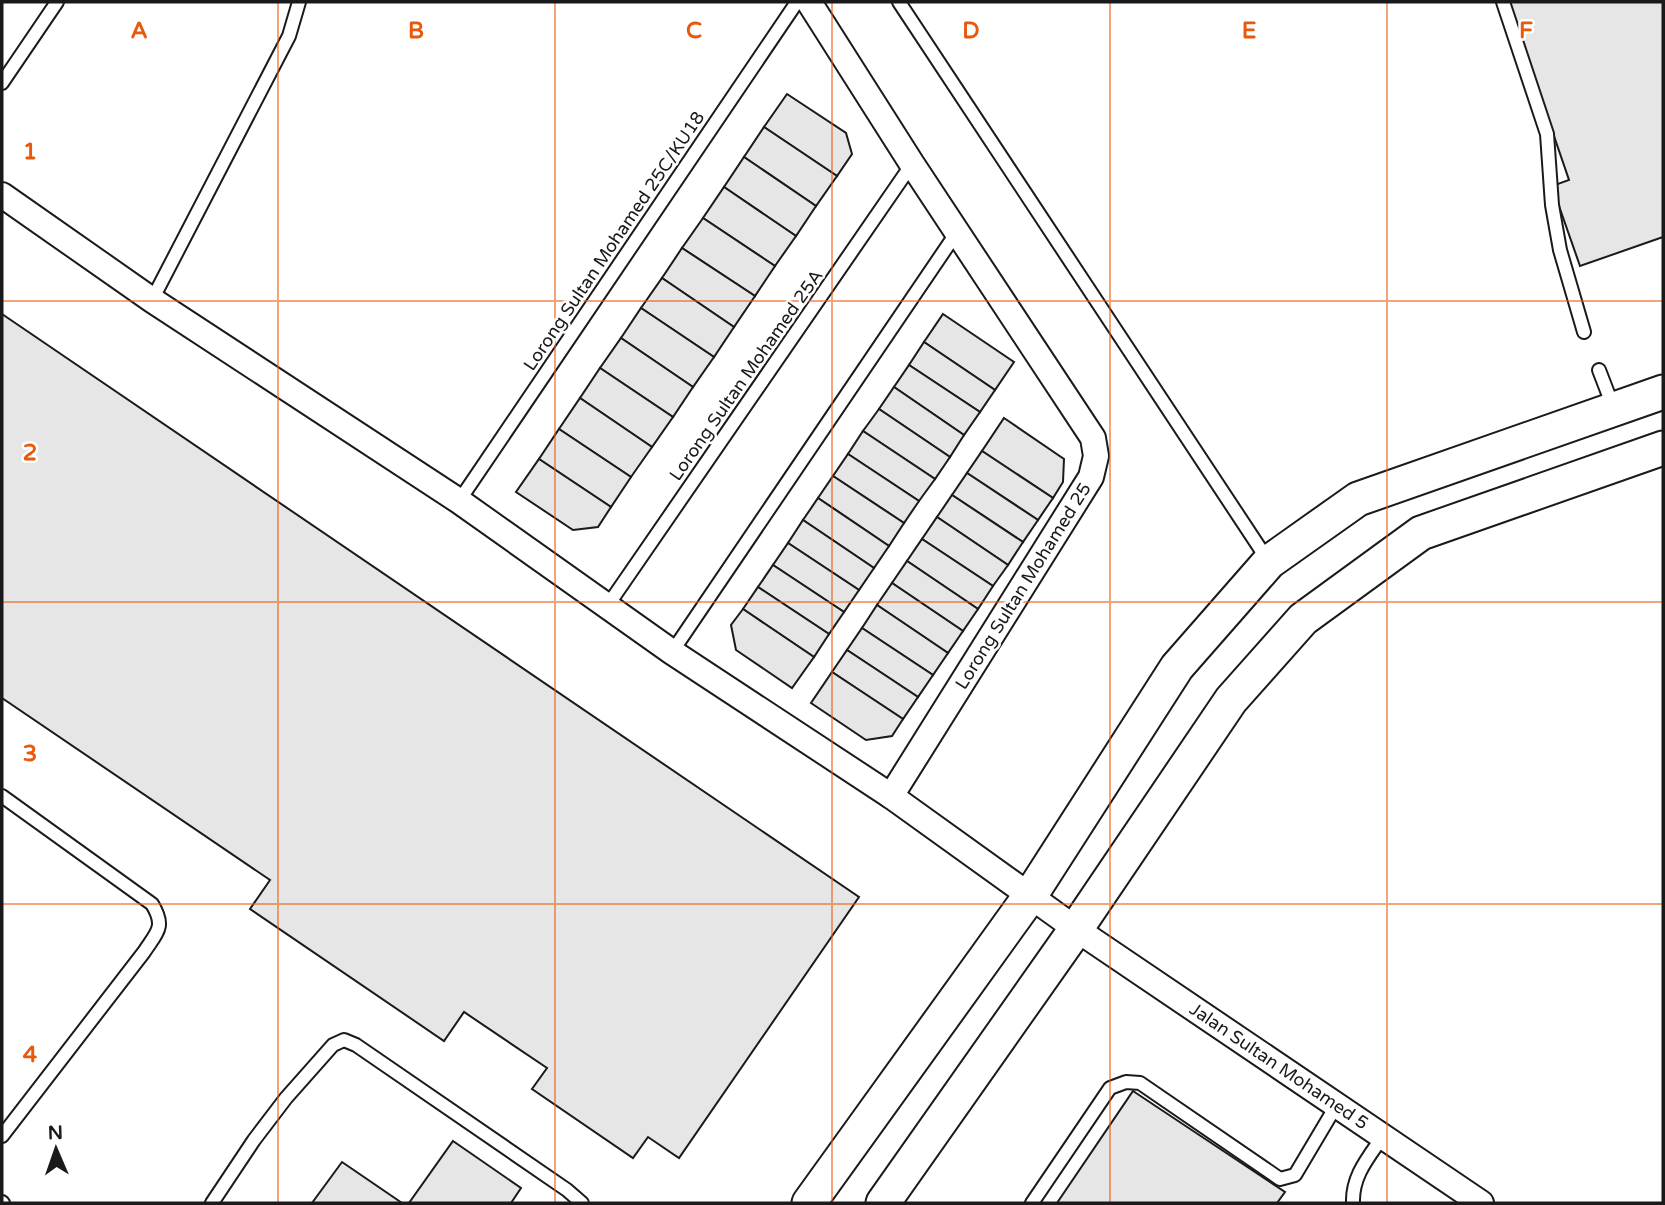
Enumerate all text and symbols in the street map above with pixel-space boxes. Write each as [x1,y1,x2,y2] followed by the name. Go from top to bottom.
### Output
[130,17,148,45] text: A
[408,17,424,45] text: B
[686,17,702,45] text: C
[962,17,980,45] text: D
[1242,17,1256,45] text: E
[1519,17,1533,45] text: F
[519,107,709,375] street label: Lorong Sultan Mohamed 25C/KU18
[23,138,37,166] text: 1
[664,265,828,485] street label: Lorong Sultan Mohamed 25A
[23,439,37,467] text: 2
[950,479,1096,693] street label: Lorong Sultan Mohamed 25
[23,740,37,768] text: 3
[1185,998,1373,1134] street label: Jalan Sultan Mohamed 5
[23,1041,38,1069] text: 4
[21,1114,91,1184] north arrow
[47,1122,63,1144] text: N

